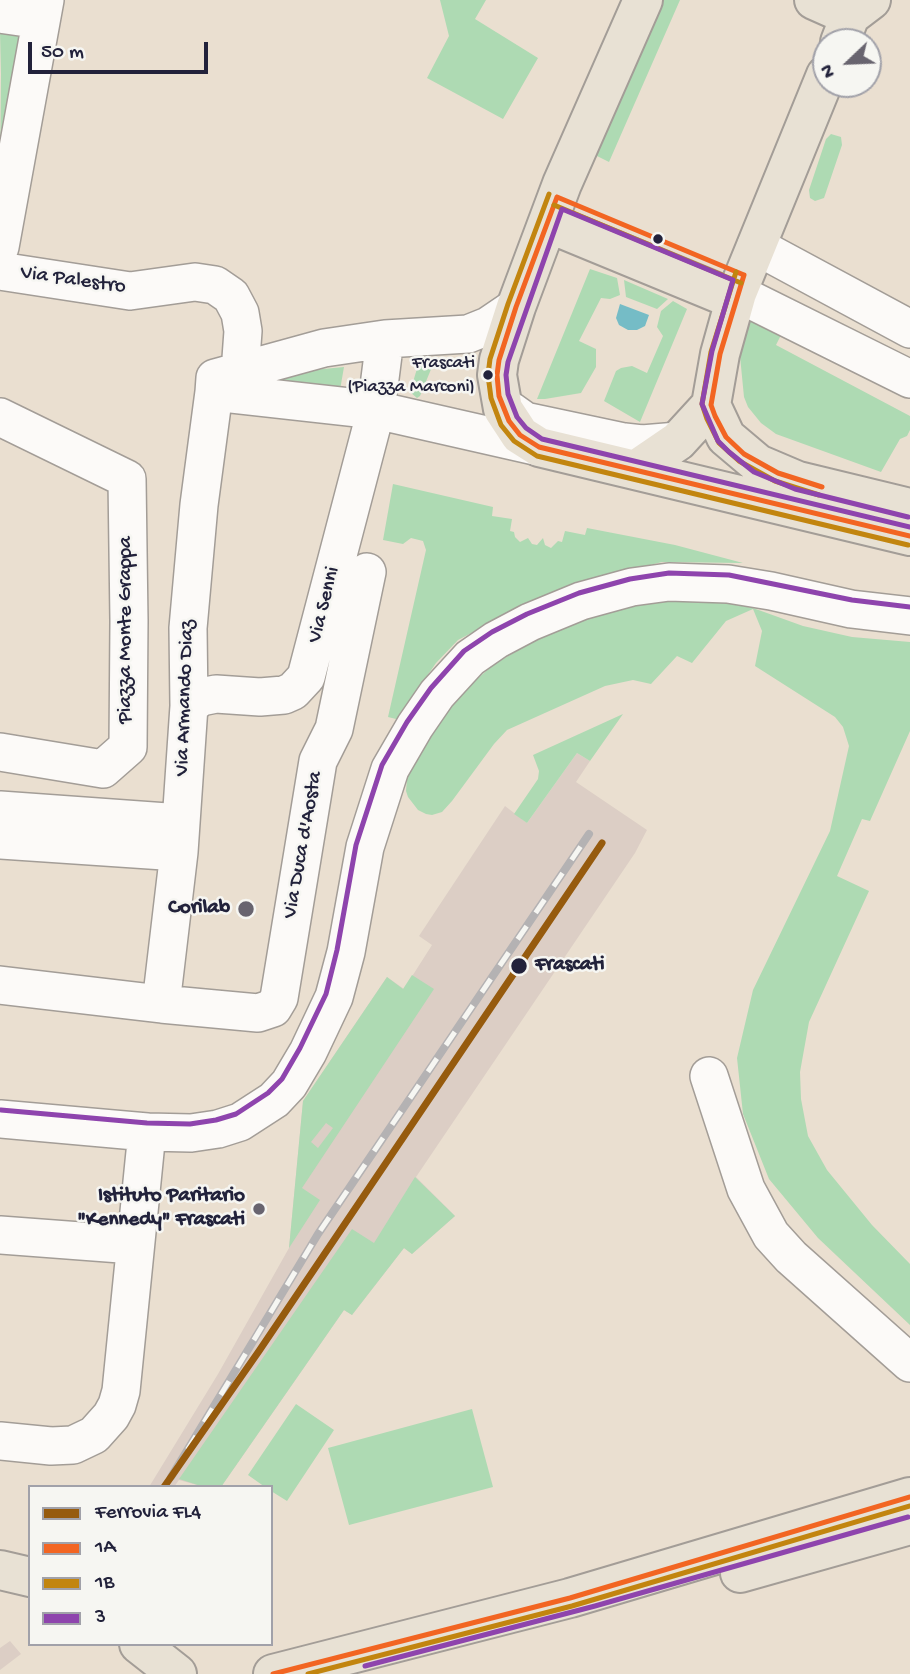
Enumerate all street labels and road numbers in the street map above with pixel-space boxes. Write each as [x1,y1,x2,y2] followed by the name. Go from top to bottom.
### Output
[19,261,127,301] street label: Via Palestro
[114,536,140,724] street label: Piazza Monte Grappa
[303,564,347,646] street label: Via Senni
[171,619,201,777] street label: Via Armando Diaz
[279,769,329,921] street label: Via Duca d'Aosta

